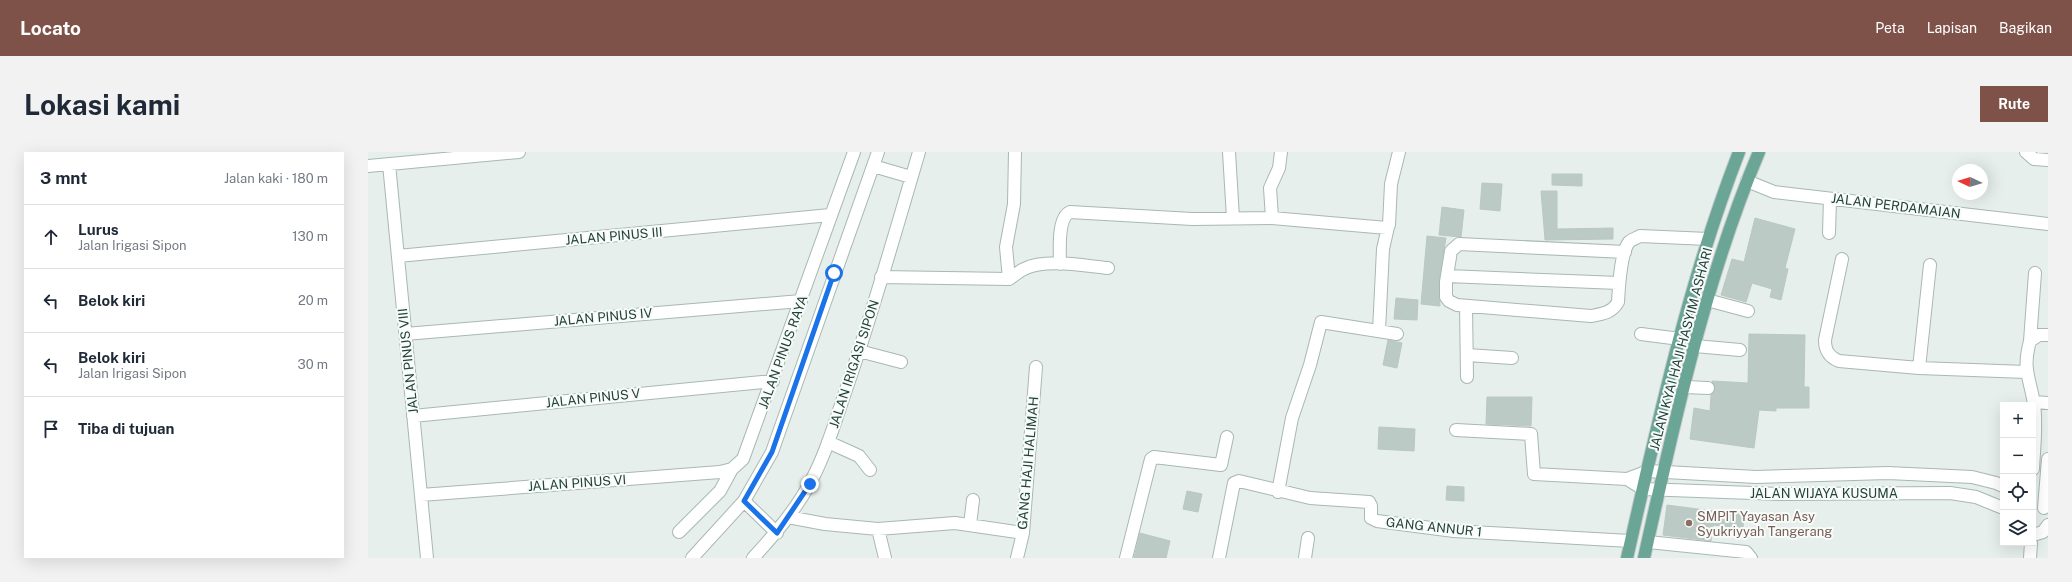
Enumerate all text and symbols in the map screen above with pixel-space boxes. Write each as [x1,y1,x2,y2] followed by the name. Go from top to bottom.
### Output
[20,17,81,39] text: Locato
[1875,20,1905,36] text: Peta
[1927,20,1977,36] text: Lapisan
[1999,20,2052,36] text: Bagikan
[1980,86,2048,122] button: Rute
[24,88,180,121] text: Lokasi kami
[1952,164,1988,200] north arrow
[40,168,87,188] text: 3 mnt
[224,171,328,186] text: Jalan kaki · 180 m
[1830,191,1962,221] street label: JALAN PERDAMAIAN
[78,221,119,238] text: Lurus
[565,224,663,248] street label: JALAN PINUS III
[40,226,62,248] icon: ahead
[292,229,328,244] text: 130 m
[78,238,187,253] text: Jalan Irigasi Sipon
[1647,246,1715,452] street label: JALAN KYAI HAJI HASYIM ASHARI
[825,264,843,282] route start
[40,290,62,312] icon: left
[78,292,145,309] text: Belok kiri
[298,293,328,308] text: 20 m
[756,293,810,411] street label: JALAN PINUS RAYA
[826,298,882,430] street label: JALAN IRIGASI SIPON
[553,305,653,329] street label: JALAN PINUS IV
[395,308,421,414] street label: JALAN PINUS VIII
[78,349,145,366] text: Belok kiri
[40,354,62,376] icon: left
[298,357,328,372] text: 30 m
[78,366,187,381] text: Jalan Irigasi Sipon
[545,386,641,410] street label: JALAN PINUS V
[1015,396,1041,530] street label: GANG HAJI HALIMAH
[2000,402,2036,546] map controls
[2000,402,2036,438] button: +
[40,418,62,440] icon: arrive
[78,420,174,437] text: Tiba di tujuan
[2000,438,2036,474] button: −
[527,472,627,494] street label: JALAN PINUS VI
[2000,474,2036,510] button: locate
[801,475,819,493] route end
[1750,486,1898,501] street label: JALAN WIJAYA KUSUMA
[1697,509,1832,539] place label: SMPIT Yayasan Asy Syukriyyah Tangerang
[2000,510,2036,546] button: layers
[1385,515,1483,539] street label: GANG ANNUR 1
[1684,518,1694,528] marker: SMPIT Yayasan Asy Syukriyyah Tangerang

